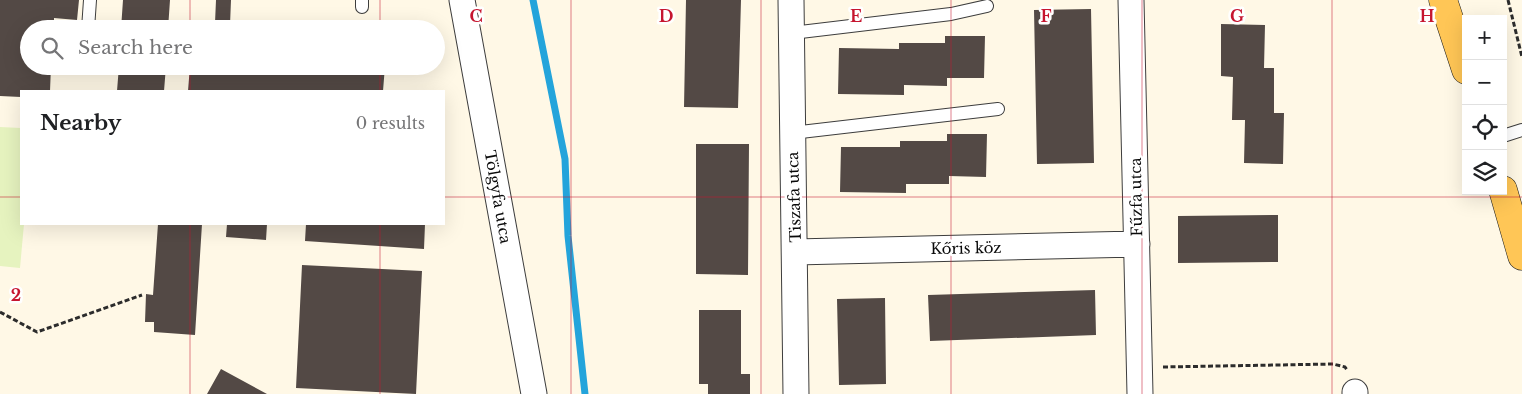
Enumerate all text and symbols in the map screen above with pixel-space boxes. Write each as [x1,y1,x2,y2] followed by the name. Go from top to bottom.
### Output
[469,6,483,26] text: C
[659,6,673,26] text: D
[850,6,862,26] text: E
[1040,6,1052,26] text: F
[1230,6,1244,26] text: G
[1419,6,1435,26] text: H
[1462,15,1507,195] map controls
[1462,15,1507,60] button: +
[20,20,445,75] search box
[38,34,66,62] icon: search
[78,36,193,59] text: Search here
[1462,60,1507,105] button: −
[1462,105,1507,150] button: locate
[40,110,121,136] text: Nearby
[356,113,425,133] text: 0 results
[480,149,516,246] street label: Tölgyfa utca
[1462,150,1507,195] button: layers
[783,151,805,243] street label: Tiszafa utca
[1126,157,1146,237] street label: Fűzfa utca
[930,238,1002,258] street label: Kőris köz
[11,285,21,305] text: 2

